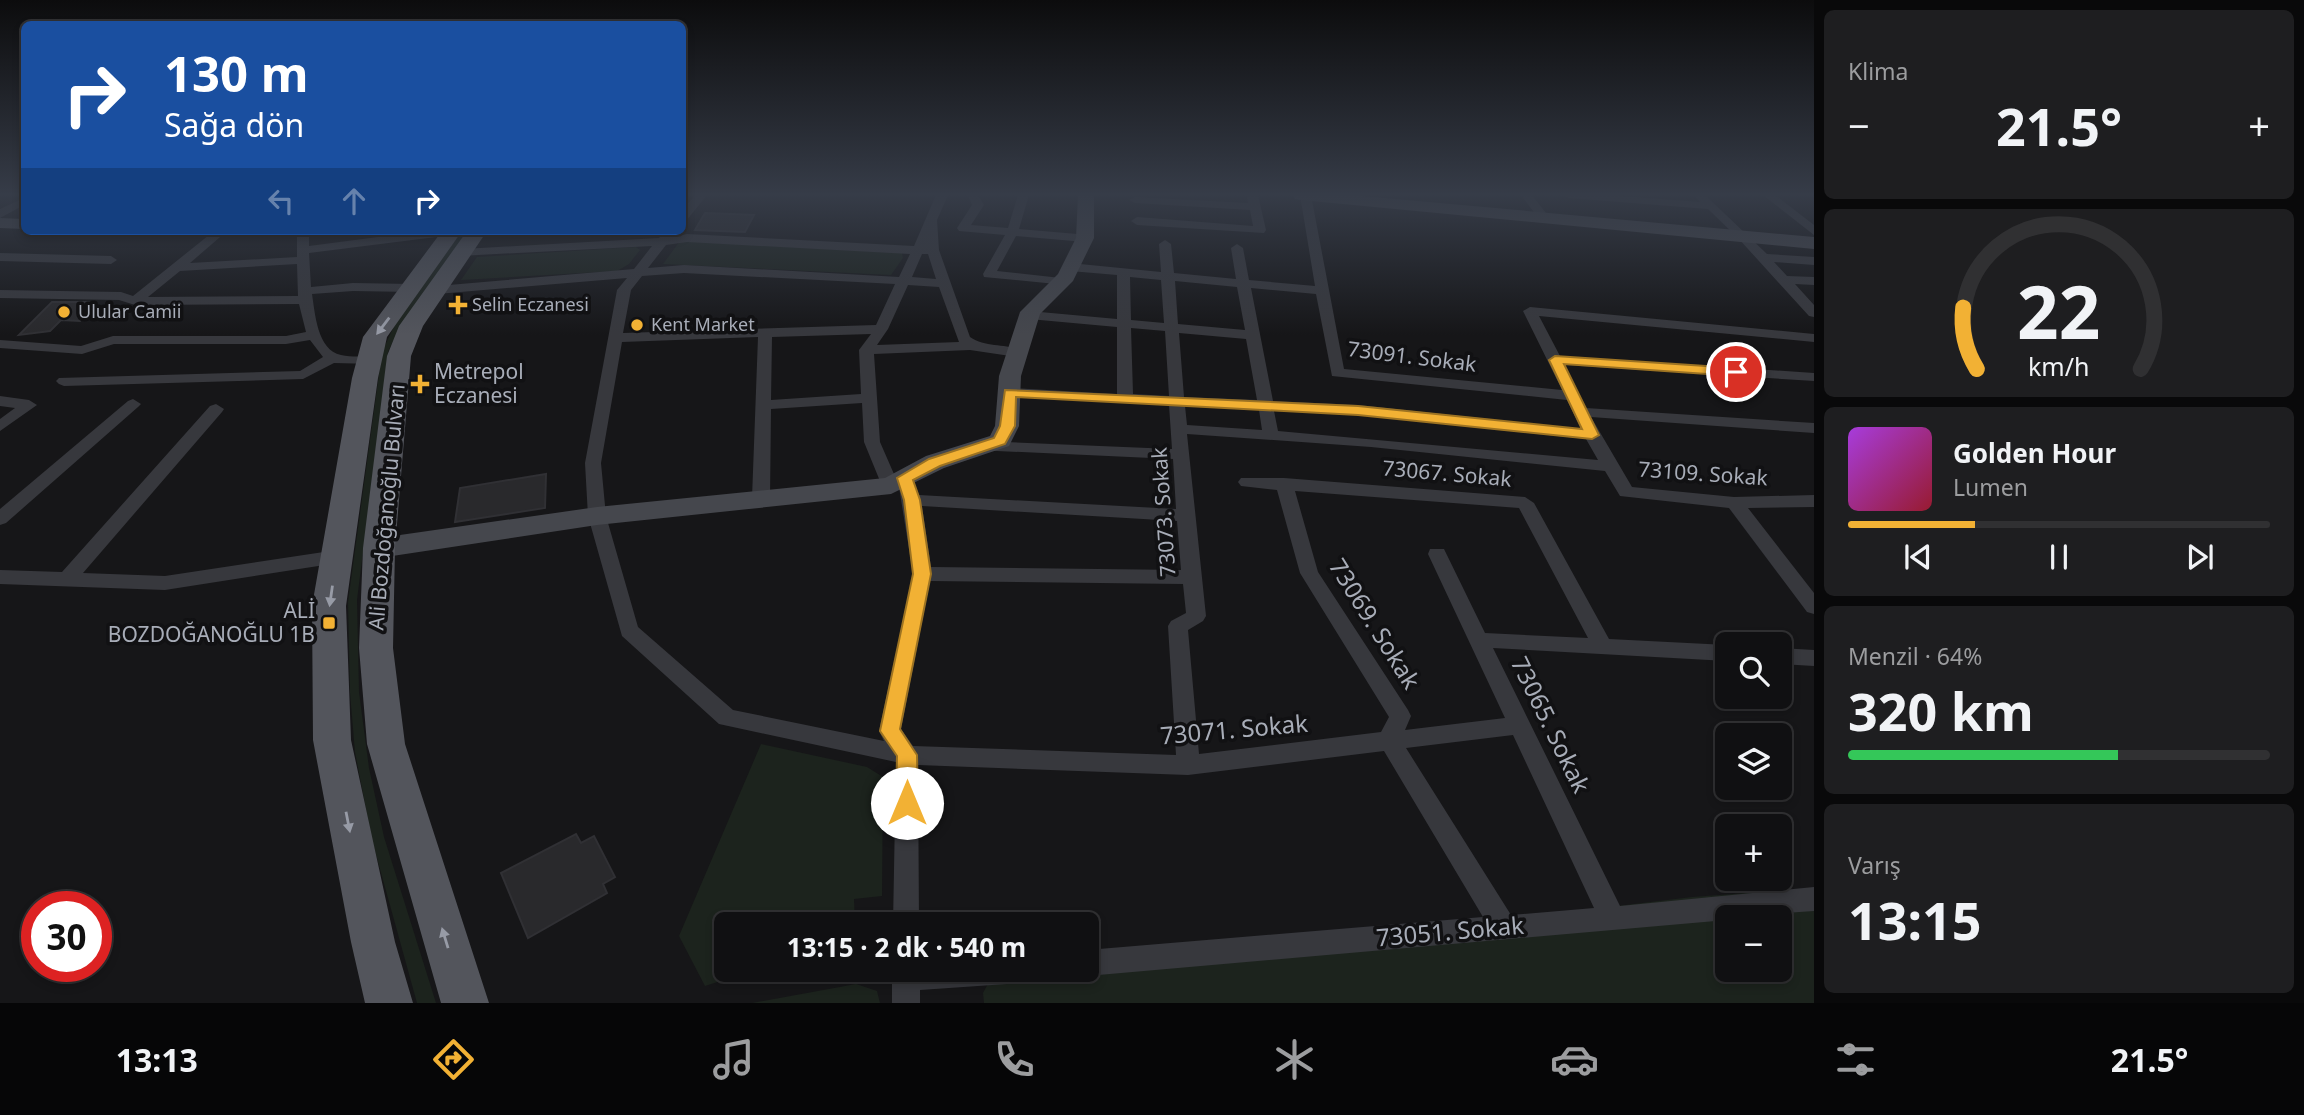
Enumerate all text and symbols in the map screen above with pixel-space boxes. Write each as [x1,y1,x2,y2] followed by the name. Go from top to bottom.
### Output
[164,40,309,106] text: 130 m
[49,49,140,140] icon: right
[1848,55,1909,87] text: Klima
[1996,90,2122,161] text: 21.5°
[1848,99,1870,151] text: −
[2248,99,2270,151] text: +
[164,103,304,146] text: Sağa dön
[262,182,300,220] icon: left
[335,182,373,220] icon: ahead
[408,182,446,220] icon: right
[2017,261,2101,360] text: 22
[472,292,589,316] place label: Selin Eczanesi
[450,297,466,313] marker: Selin Eczanesi
[78,299,181,323] place label: Ulular Camii
[56,304,72,320] marker: Ulular Camii
[651,312,755,336] place label: Kent Market
[377,317,391,335] one-way arrow
[629,317,645,333] marker: Kent Market
[1346,334,1479,378] street label: 73091. Sokak
[1706,342,1766,402] pin
[2028,349,2090,383] text: km/h
[1717,353,1755,391] icon: arrive
[434,357,524,409] place label: Metrepol Eczanesi
[412,376,428,392] marker: Metrepol Eczanesi
[361,383,411,631] street label: Ali Bozdoğanoğlu Bulvarı
[1953,435,2116,471] text: Golden Hour
[1144,446,1181,578] street label: 73073. Sokak
[1381,453,1514,493] street label: 73067. Sokak
[1637,455,1769,492] street label: 73109. Sokak
[1953,471,2028,503] text: Lumen
[1899,538,1937,576] icon: previous
[2040,538,2078,576] icon: pause
[2181,538,2219,576] icon: next
[1322,552,1429,695] street label: 73069. Sokak
[325,585,336,607] one-way arrow
[108,596,315,648] place label: ALİ BOZDOĞANOĞLU 1B
[321,615,337,631] marker: ALİ BOZDOĞANOĞLU 1B
[1715,632,1792,982] map controls
[1715,632,1792,709] button: search
[1848,640,1982,672] text: Menzil · 64%
[1504,651,1599,798] street label: 73065. Sokak
[1848,675,2034,746] text: 320 km
[1159,706,1309,751] street label: 73071. Sokak
[1715,723,1792,800] button: layers
[870,766,944,840] position arrow
[343,811,354,833] one-way arrow
[1715,814,1792,891] button: +
[1848,849,1901,881] text: Varış
[1848,884,1982,955] text: 13:15
[21,891,112,982] speed limit sign: 30
[1715,905,1792,982] button: −
[1375,908,1525,953] street label: 73051. Sokak
[440,927,450,948] one-way arrow
[787,929,1026,965] text: 13:15 · 2 dk · 540 m
[429,1035,478,1084] icon: directions
[709,1035,758,1084] icon: music
[990,1035,1039,1084] icon: phone
[1270,1035,1319,1084] icon: climate
[1550,1035,1599,1084] icon: car
[1831,1035,1880,1084] icon: filters
[116,1038,198,1081] text: 13:13
[2111,1038,2188,1081] text: 21.5°

